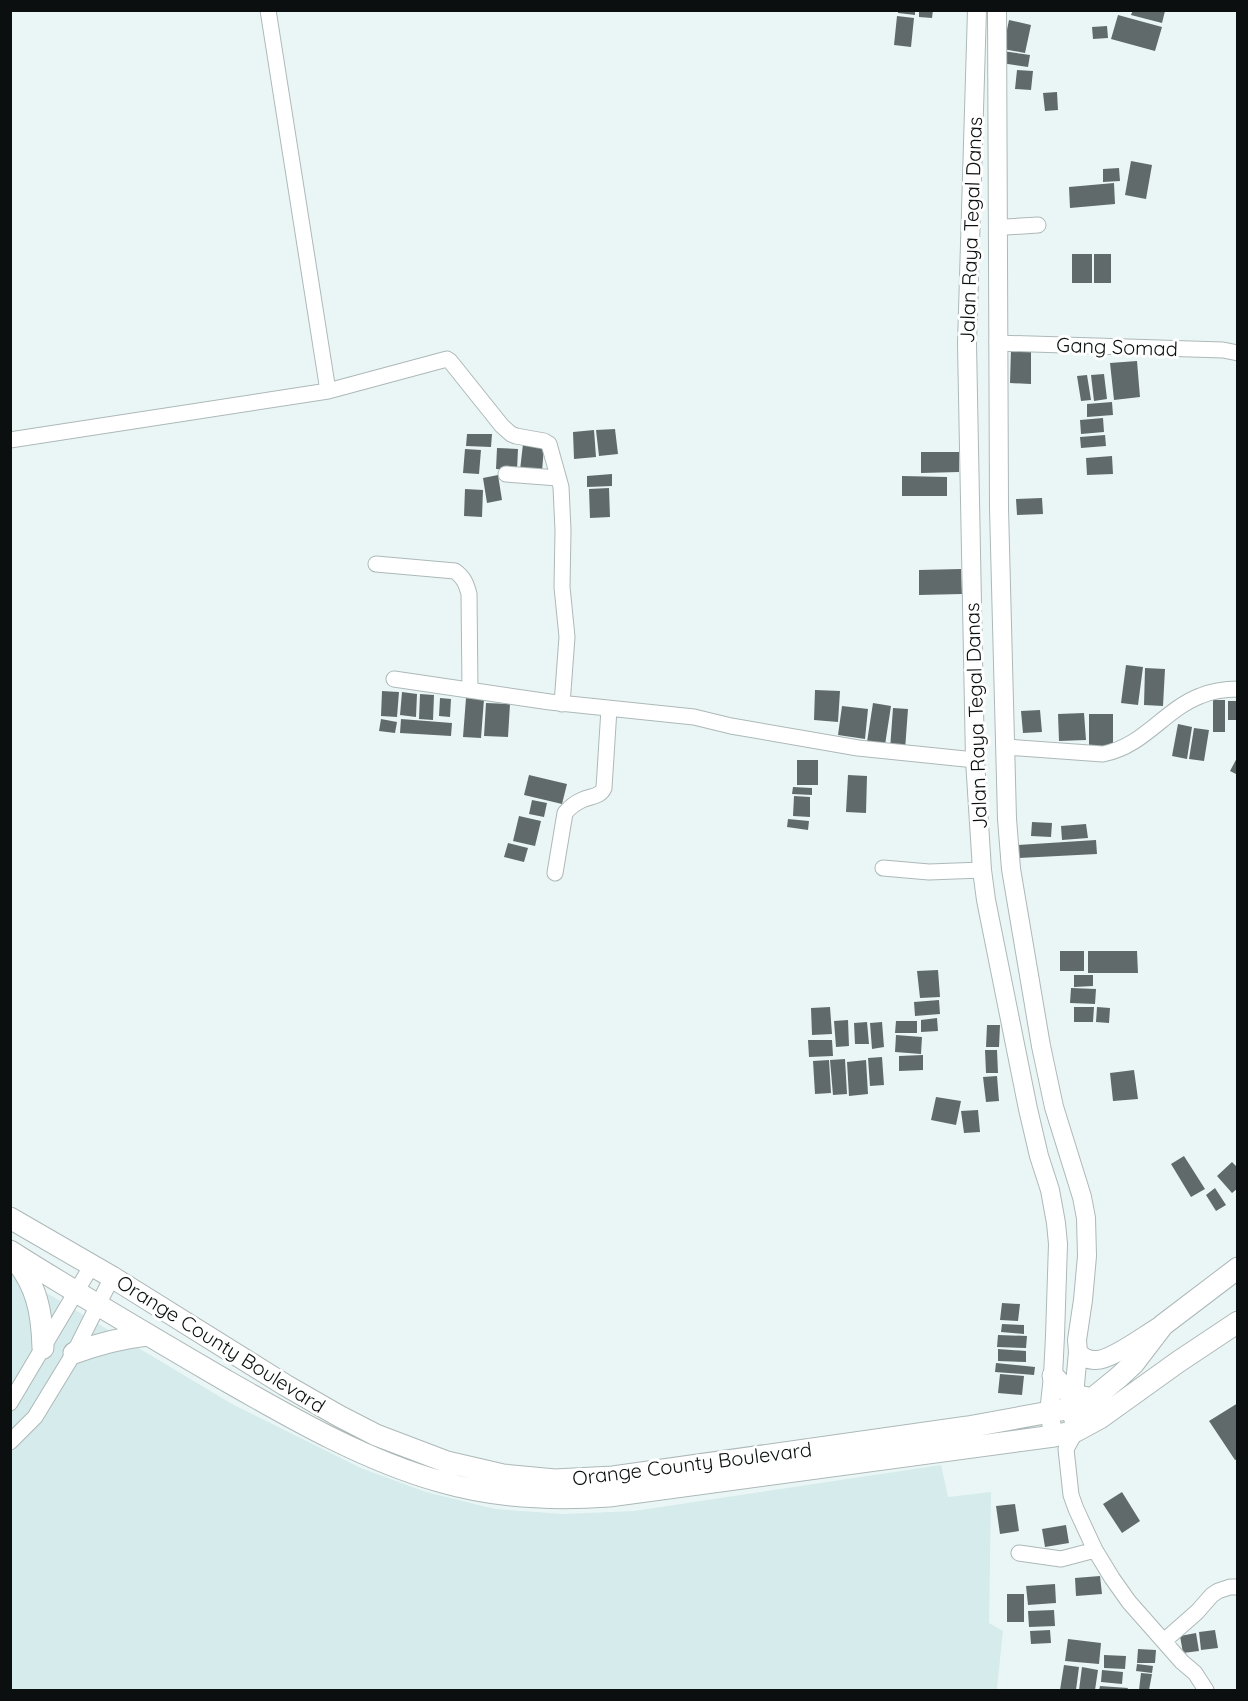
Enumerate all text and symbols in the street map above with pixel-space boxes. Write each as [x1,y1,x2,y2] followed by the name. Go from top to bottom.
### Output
[954,116,987,344] street label: Jalan Raya Tegal Danas
[1056,332,1178,361] street label: Gang Somad
[959,602,992,830] street label: Jalan Raya Tegal Danas
[112,1269,330,1418] street label: Orange County Boulevard
[571,1436,813,1491] street label: Orange County Boulevard

